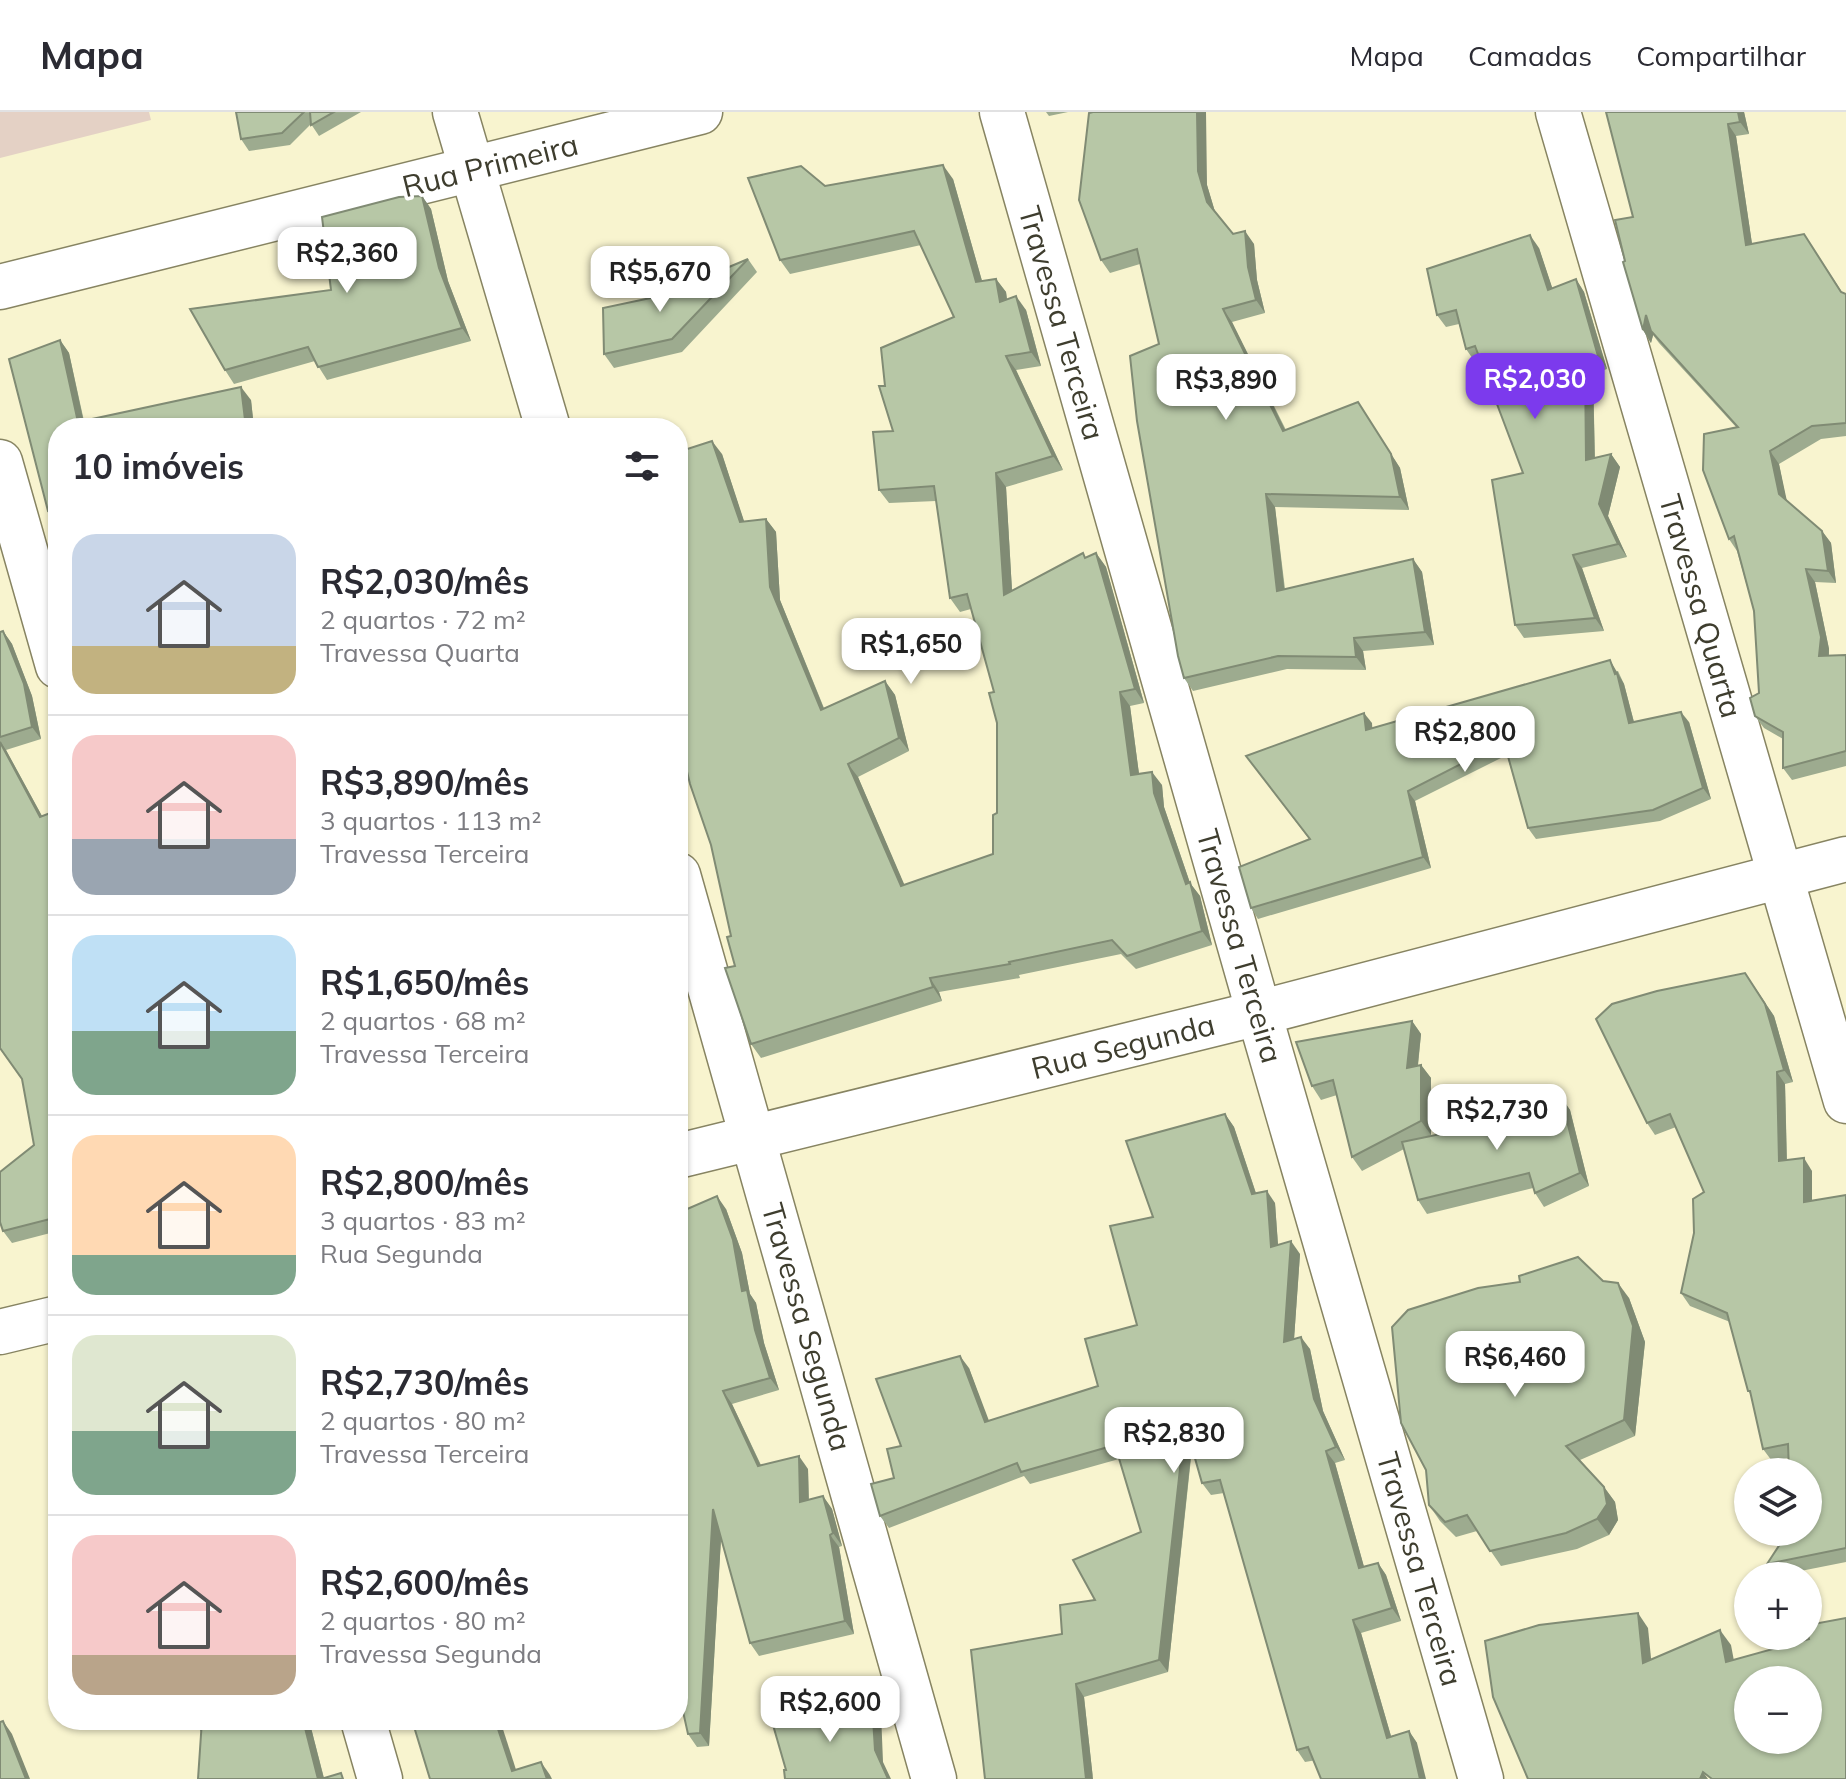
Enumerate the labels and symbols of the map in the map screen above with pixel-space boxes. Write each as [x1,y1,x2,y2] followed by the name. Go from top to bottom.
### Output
[398,125,582,205] street label: Rua Primeira
[1010,202,1114,444] street label: Travessa Terceira
[273,227,421,295] pin: R$2,360
[586,246,734,314] pin: R$5,670
[1461,353,1609,421] pin: R$2,030
[1152,354,1300,422] pin: R$3,890
[1651,490,1751,722] street label: Travessa Quarta
[837,618,985,686] pin: R$1,650
[1391,706,1539,774] pin: R$2,800
[1188,825,1292,1067] street label: Travessa Terceira
[1027,1005,1219,1087] street label: Rua Segunda
[1423,1084,1571,1152] pin: R$2,730
[753,1199,861,1455] street label: Travessa Segunda
[1441,1331,1589,1399] pin: R$6,460
[1100,1407,1248,1475] pin: R$2,830
[1368,1448,1472,1690] street label: Travessa Terceira
[756,1676,904,1744] pin: R$2,600

